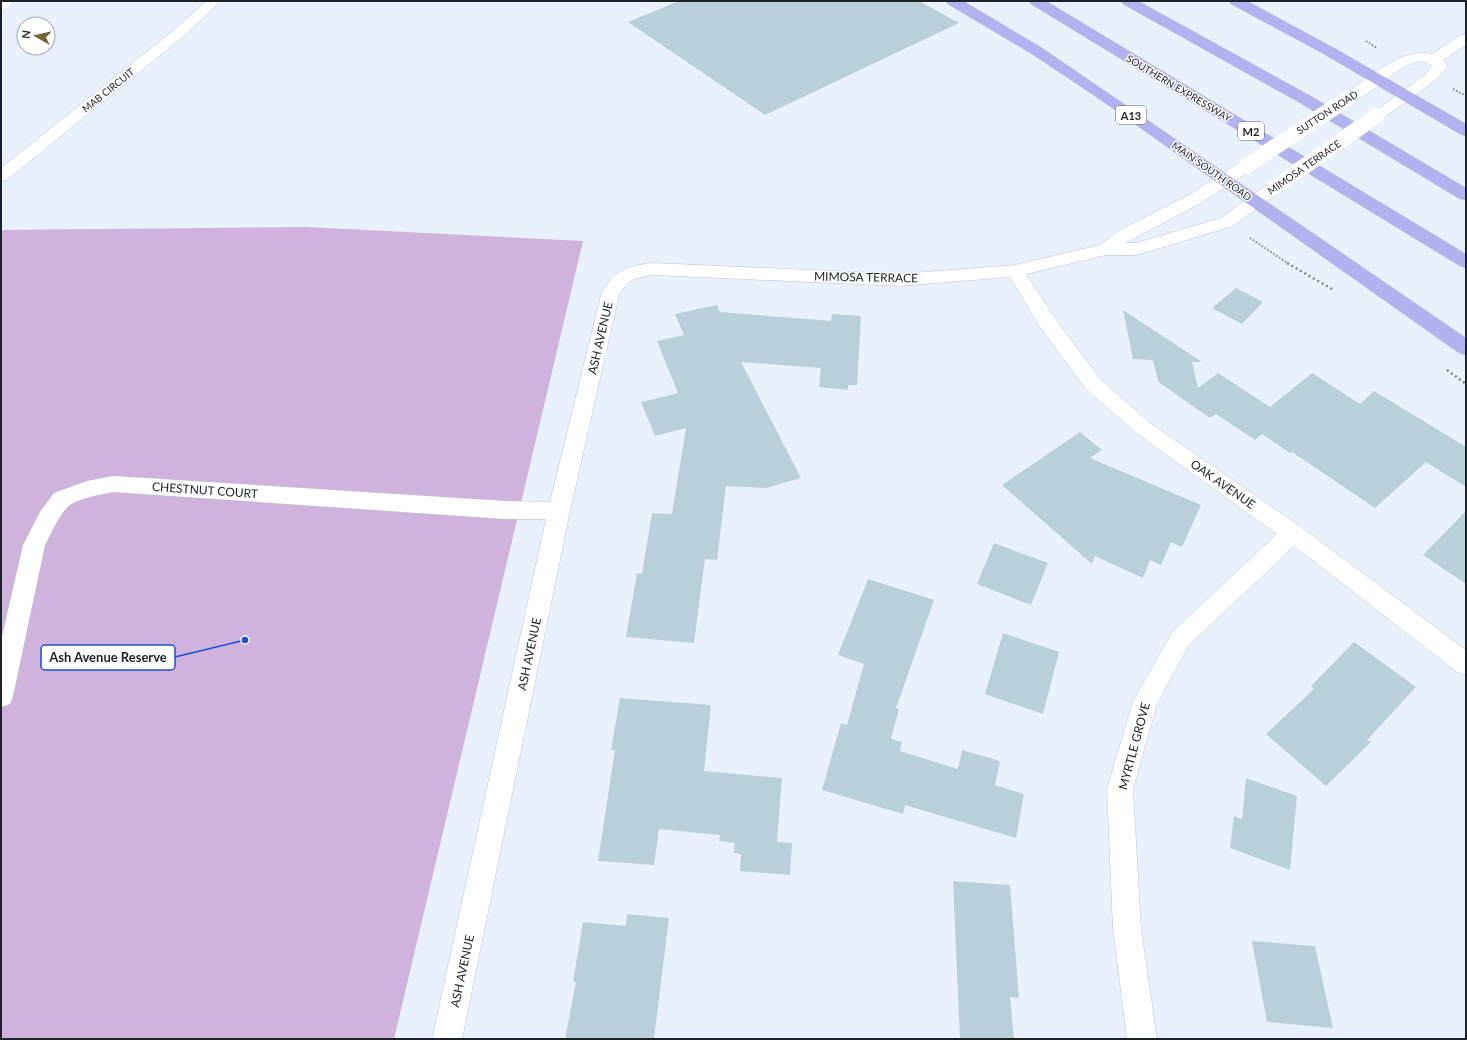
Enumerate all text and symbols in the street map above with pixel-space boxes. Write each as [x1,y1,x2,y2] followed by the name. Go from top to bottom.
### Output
[16,16,56,56] north arrow
[19,29,33,40] text: N
[1125,52,1234,124] street label: SOUTHERN EXPRESSWAY
[80,65,137,115] street label: MAB CIRCUIT
[1294,87,1360,136] street label: SUTTON ROAD
[1116,106,1146,124] road number: A13
[1238,122,1264,140] road number: M2
[1265,137,1343,197] street label: MIMOSA TERRACE
[1170,139,1254,203] street label: MAIN SOUTH ROAD
[814,269,918,285] street label: MIMOSA TERRACE
[584,300,616,376] street label: ASH AVENUE
[1188,456,1258,512] street label: OAK AVENUE
[152,479,258,501] street label: CHESTNUT COURT
[514,616,544,692] street label: ASH AVENUE
[41,645,175,670] callout: Ash Avenue Reserve
[48,649,167,665] text: Ash Avenue Reserve
[1115,701,1153,791] street label: MYRTLE GROVE
[447,933,477,1009] street label: ASH AVENUE

